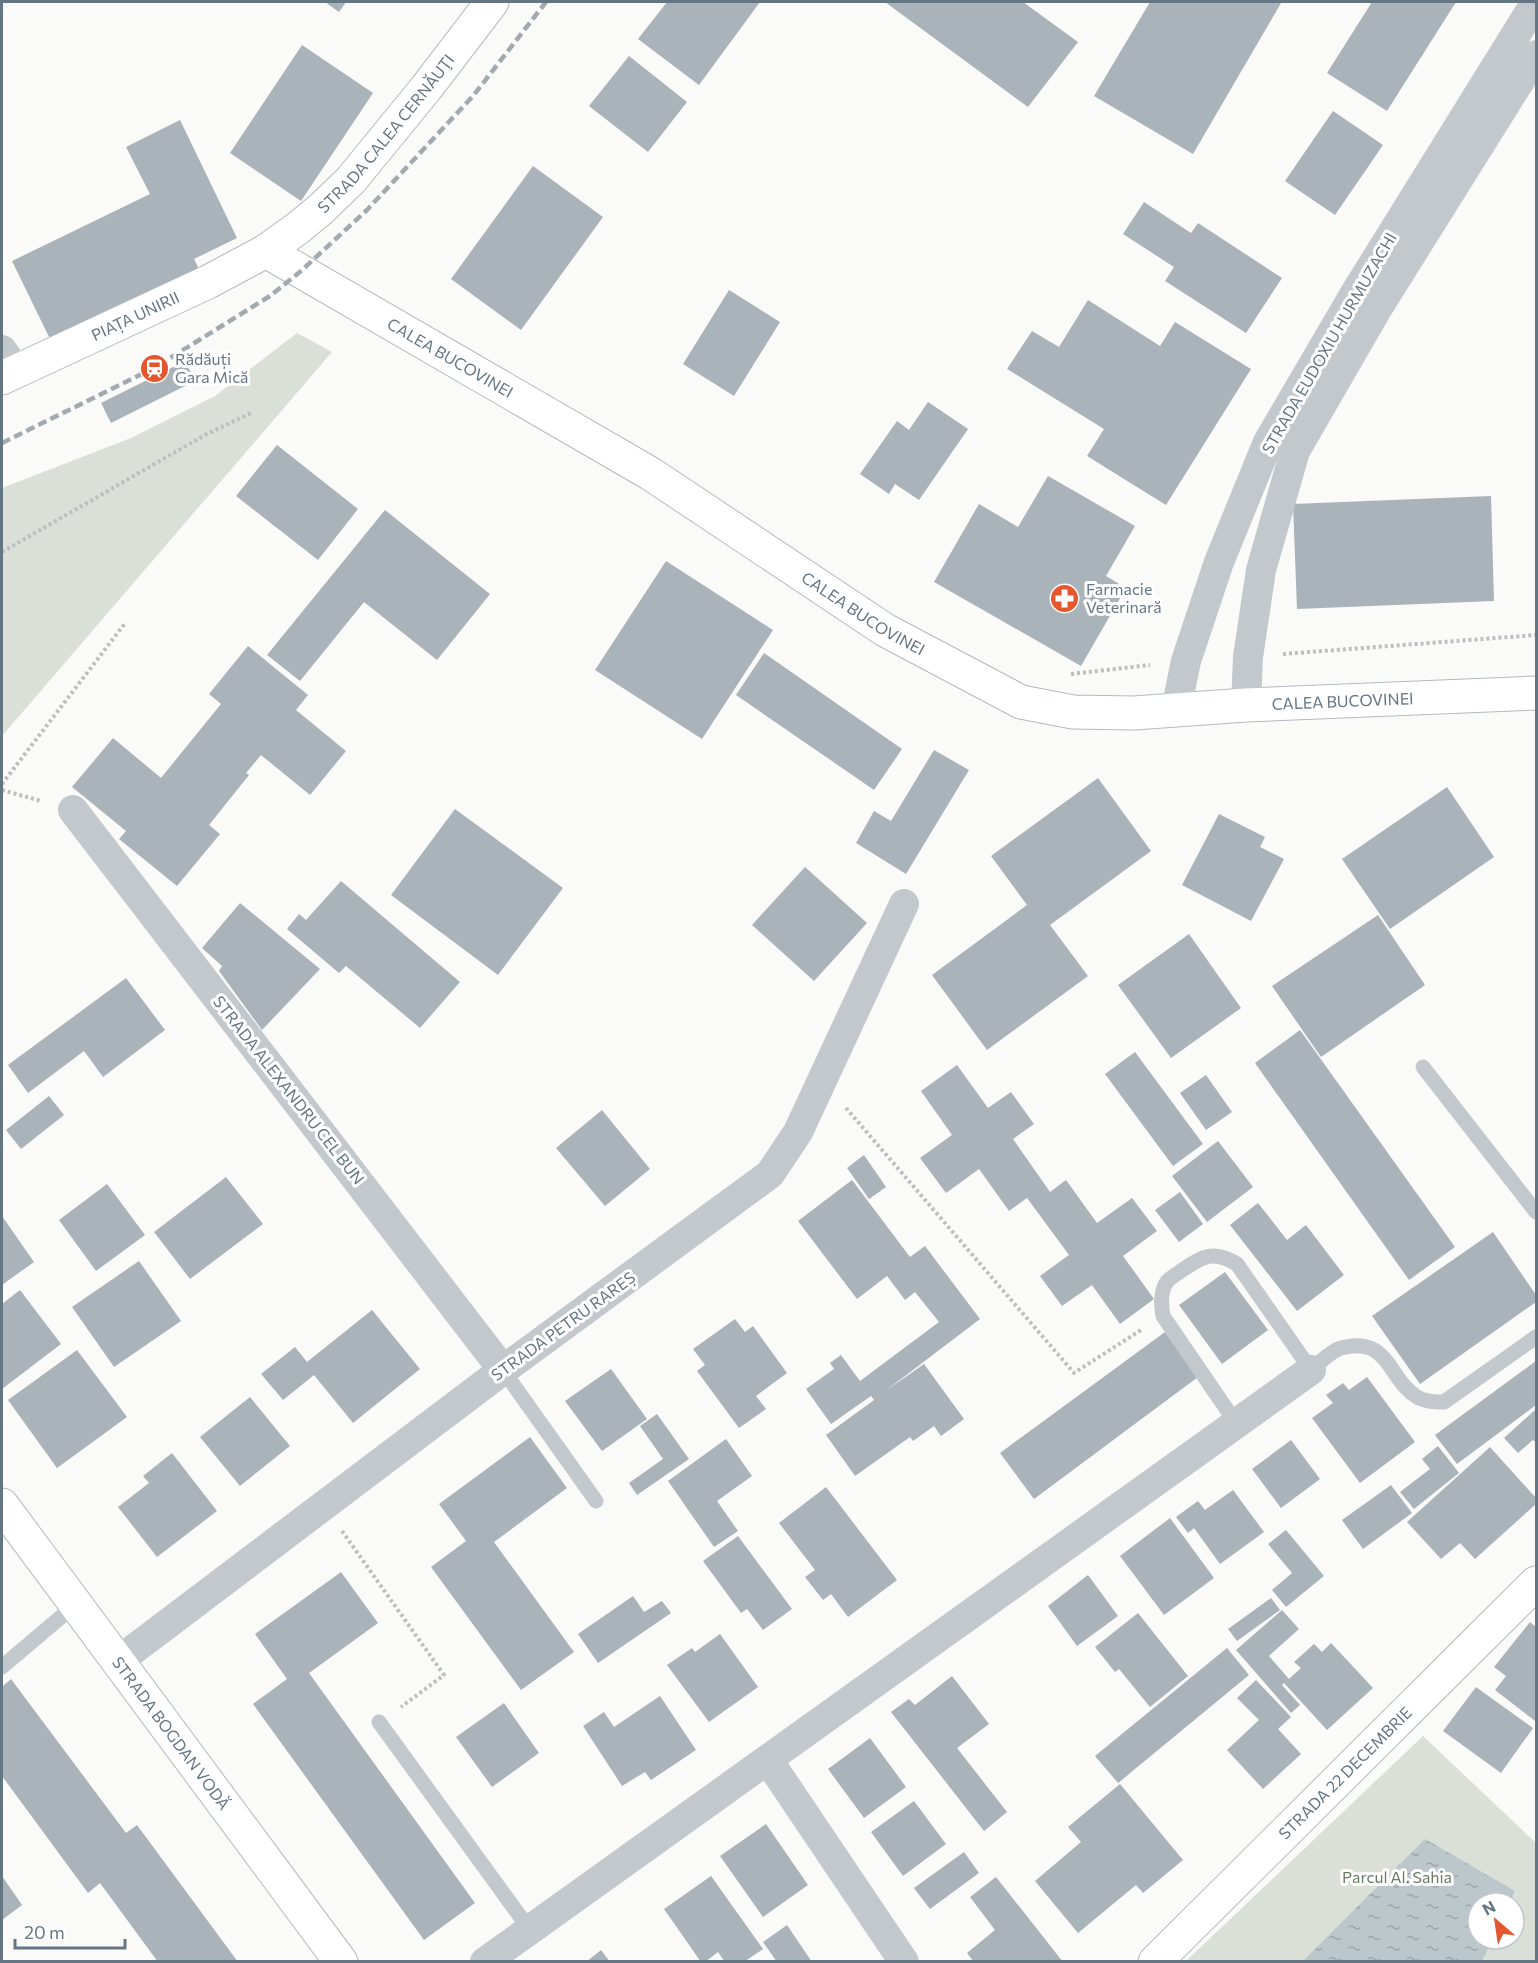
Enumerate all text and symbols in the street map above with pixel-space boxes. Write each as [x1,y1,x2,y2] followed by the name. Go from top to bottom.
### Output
[313,50,458,216] street label: STRADA CALEA CERNĂUŢI
[1257,229,1400,457] street label: STRADA EUDOXIU HURMUZACHI
[88,287,182,344] street label: PIAȚA UNIRII
[384,313,517,401] street label: CALEA BUCOVINEI
[175,349,248,386] place label: Rădăuți Gara Mică
[138,352,170,384] station icon: Rădăuți Gara Mică
[798,567,928,658] street label: CALEA BUCOVINEI
[1086,579,1162,616] place label: Farmacie Veterinară
[1049,582,1081,614] pharmacy icon: Farmacie Veterinară
[1271,688,1414,713] street label: CALEA BUCOVINEI
[210,992,369,1188] street label: STRADA ALEXANDRU CEL BUN
[487,1267,639,1386] street label: STRADA PETRU RAREȘ
[109,1653,234,1813] street label: STRADA BOGDAN VODĂ
[1274,1703,1415,1843] street label: STRADA 22 DECEMBRIE
[1342,1867,1452,1886] park label: Parcul Al. Sahia
[1466,1891,1526,1951] north arrow
[1479,1896,1498,1919] text: N
[15,1912,124,1950] scale bar
[24,1921,65,1943] text: 20 m

